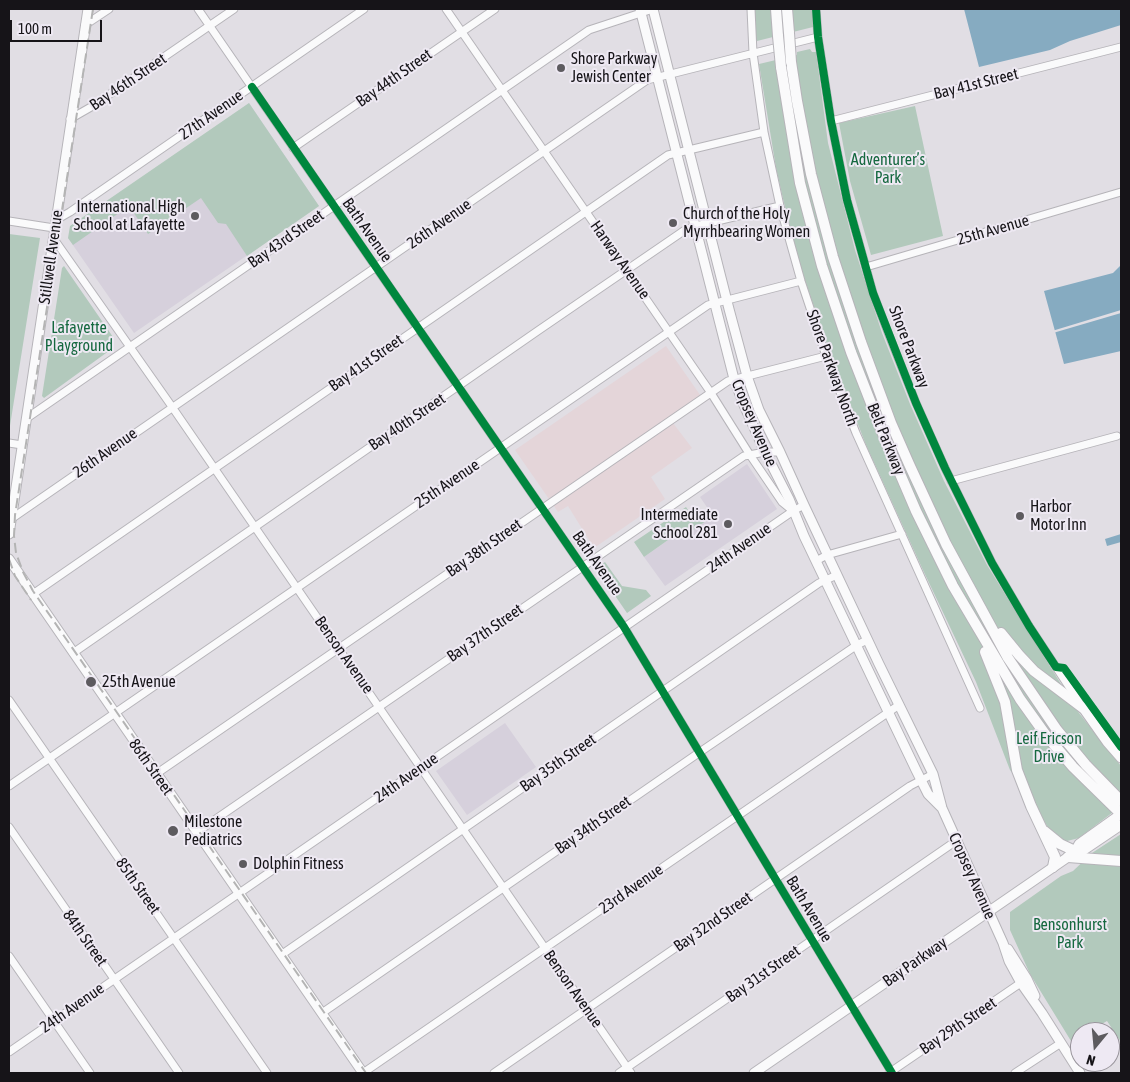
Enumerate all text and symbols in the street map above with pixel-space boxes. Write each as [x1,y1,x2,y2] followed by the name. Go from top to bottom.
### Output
[12,10,105,42] scale bar
[18,20,52,37] text: 100 m
[352,45,436,111] street label: Bay 44th Street
[86,49,170,115] street label: Bay 46th Street
[571,49,657,87] place label: Shore Parkway Jewish Center
[555,62,567,74] marker: Shore Parkway Jewish Center
[932,64,1020,104] street label: Bay 41st Street
[175,86,247,144] street label: 27th Avenue
[851,150,925,188] park label: Adventurer’s Park
[338,194,396,266] street label: Bath Avenue
[403,195,475,253] street label: 26th Avenue
[73,197,185,235] place label: International High School at Lafayette
[683,204,810,242] place label: Church of the Holy Myrrhbearing Women
[244,206,328,272] street label: Bay 43rd Street
[35,209,67,305] street label: Stillwell Avenue
[189,210,201,222] marker: International High School at Lafayette
[955,211,1031,249] street label: 25th Avenue
[586,217,654,303] street label: Harway Avenue
[667,217,679,229] marker: Church of the Holy Myrrhbearing Women
[885,303,933,391] street label: Shore Parkway
[802,307,862,429] street label: Shore Parkway North
[45,318,113,356] park label: Lafayette Playground
[325,330,407,396] street label: Bay 41st Street
[727,377,781,469] street label: Cropsey Avenue
[365,389,449,455] street label: Bay 40th Street
[863,400,909,478] street label: Belt Parkway
[69,424,141,482] street label: 26th Avenue
[411,455,483,513] street label: 25th Avenue
[1030,497,1087,535] place label: Harbor Motor Inn
[641,505,718,543] place label: Intermediate School 281
[1014,510,1026,522] marker: Harbor Motor Inn
[442,515,526,581] street label: Bay 38th Street
[722,518,734,530] marker: Intermediate School 281
[703,519,775,577] street label: 24th Avenue
[568,527,626,599] street label: Bath Avenue
[443,600,527,666] street label: Bay 37th Street
[310,613,378,697] street label: Benson Avenue
[102,672,176,692] place label: 25th Avenue
[84,675,98,689] marker: 25th Avenue
[1016,729,1082,767] park label: Leif Ericson Drive
[516,730,600,796] street label: Bay 35th Street
[125,735,177,799] street label: 86th Street
[370,749,442,807] street label: 24th Avenue
[551,792,635,858] street label: Bay 34th Street
[184,812,242,850] place label: Milestone Pediatrics
[166,824,180,838] marker: Milestone Pediatrics
[944,830,1000,922] street label: Cropsey Avenue
[112,854,164,918] street label: 85th Street
[253,854,344,874] place label: Dolphin Fitness
[237,858,249,870] marker: Dolphin Fitness
[595,860,667,918] street label: 23rd Avenue
[782,872,836,946] street label: Bath Avenue
[670,888,756,956] street label: Bay 32nd Street
[59,906,111,970] street label: 84th Street
[1033,915,1107,953] park label: Bensonhurst Park
[879,933,951,991] street label: Bay Parkway
[722,941,804,1007] street label: Bay 31st Street
[539,947,607,1031] street label: Benson Avenue
[36,979,108,1037] street label: 24th Avenue
[916,993,1000,1059] street label: Bay 29th Street
[1070,1022,1120,1072] north arrow
[1085,1052,1097,1069] text: N

